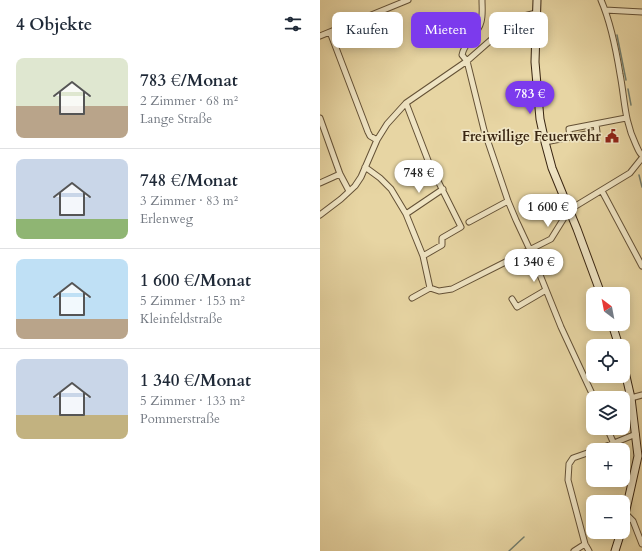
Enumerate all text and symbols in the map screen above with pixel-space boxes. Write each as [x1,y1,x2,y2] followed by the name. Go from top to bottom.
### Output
[332,12,403,48] chip: Kaufen
[411,12,481,48] chip: Mieten
[489,12,548,48] chip: Filter
[16,13,92,36] text: 4 Objekte
[282,13,304,35] icon: filters
[140,69,238,92] text: 783 €/Monat
[48,74,96,122] icon: home
[502,81,558,115] pin: 783 €
[514,85,546,103] text: 783 €
[140,92,238,110] text: 2 Zimmer · 68 m²
[140,110,212,128] text: Lange Straße
[462,127,601,146] place label: Freiwillige Feuerwehr
[604,128,620,144] public building icon: Freiwillige Feuerwehr
[391,160,447,194] pin: 748 €
[403,164,435,182] text: 748 €
[140,169,238,192] text: 748 €/Monat
[48,175,96,223] icon: home
[140,192,238,210] text: 3 Zimmer · 83 m²
[511,194,585,228] pin: 1 600 €
[527,198,569,216] text: 1 600 €
[140,210,193,228] text: Erlenweg
[497,249,571,283] pin: 1 340 €
[513,253,555,271] text: 1 340 €
[140,269,251,292] text: 1 600 €/Monat
[48,275,96,323] icon: home
[586,287,630,331] north arrow
[586,287,630,539] map controls
[140,292,245,310] text: 5 Zimmer · 153 m²
[140,310,222,328] text: Kleinfeldstraße
[586,339,630,383] button: locate
[140,369,251,392] text: 1 340 €/Monat
[48,375,96,423] icon: home
[586,391,630,435] button: layers
[140,392,245,410] text: 5 Zimmer · 133 m²
[140,410,220,428] text: Pommerstraße
[586,443,630,487] button: +
[586,495,630,539] button: −

